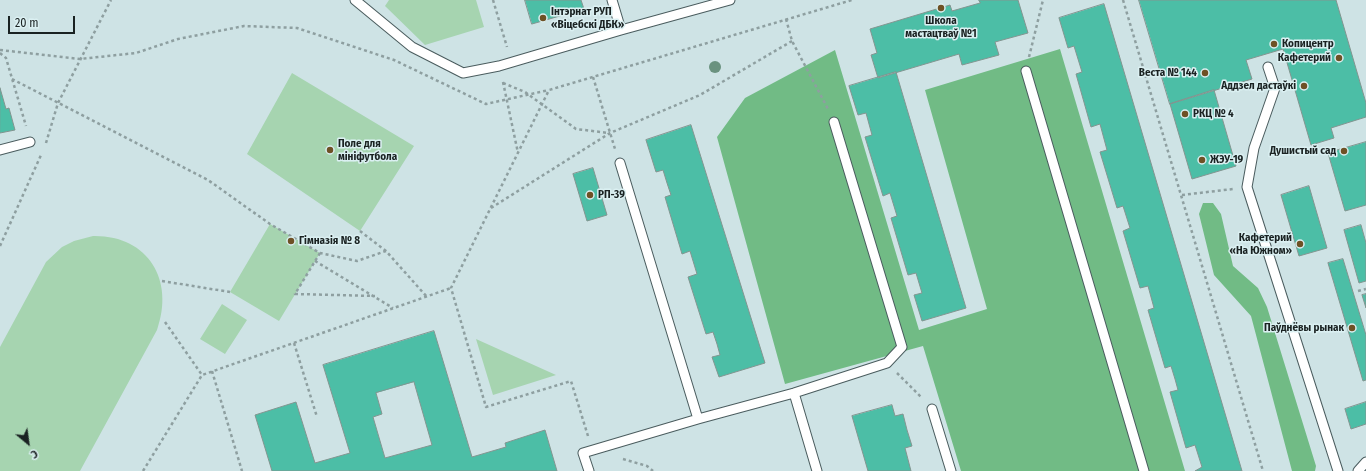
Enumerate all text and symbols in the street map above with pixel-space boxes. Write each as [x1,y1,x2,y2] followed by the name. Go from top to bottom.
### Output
[936,3,946,13] marker: Школа мастацтваў №1
[551,5,624,31] place label: Інтэрнат РУП «Віцебскі ДБК»
[10,8,77,34] scale bar
[538,13,548,23] marker: Інтэрнат РУП «Віцебскі ДБК»
[905,14,977,40] place label: Школа мастацтваў №1
[15,16,39,30] text: 20 m
[1282,37,1334,51] place label: Копицентр
[1269,39,1279,49] marker: Копицентр
[1278,51,1331,65] place label: Кафетерий
[1334,53,1344,63] marker: Кафетерий
[1139,66,1197,80] place label: Веста № 144
[1200,68,1210,78] marker: Веста № 144
[1221,79,1296,93] place label: Аддзел дастаўкі
[1299,81,1309,91] marker: Аддзел дастаўкі
[1193,107,1234,121] place label: РКЦ № 4
[1180,109,1190,119] marker: РКЦ № 4
[338,137,397,163] place label: Поле для мініфутбола
[1270,144,1336,158] place label: Душистый сад
[325,145,335,155] marker: Поле для мініфутбола
[1339,146,1349,156] marker: Душистый сад
[1210,153,1243,167] place label: ЖЭУ-19
[1197,155,1207,165] marker: ЖЭУ-19
[598,188,625,202] place label: РП-39
[585,190,595,200] marker: РП-39
[1229,231,1292,257] place label: Кафетерий «На Южном»
[299,234,360,248] place label: Гімназія № 8
[286,236,296,246] marker: Гімназія № 8
[1295,239,1305,249] marker: Кафетерий «На Южном»
[1264,321,1344,335] place label: Паўднёвы рынак
[1347,323,1357,333] marker: Паўднёвы рынак
[8,423,48,463] north arrow
[28,447,40,461] text: С

